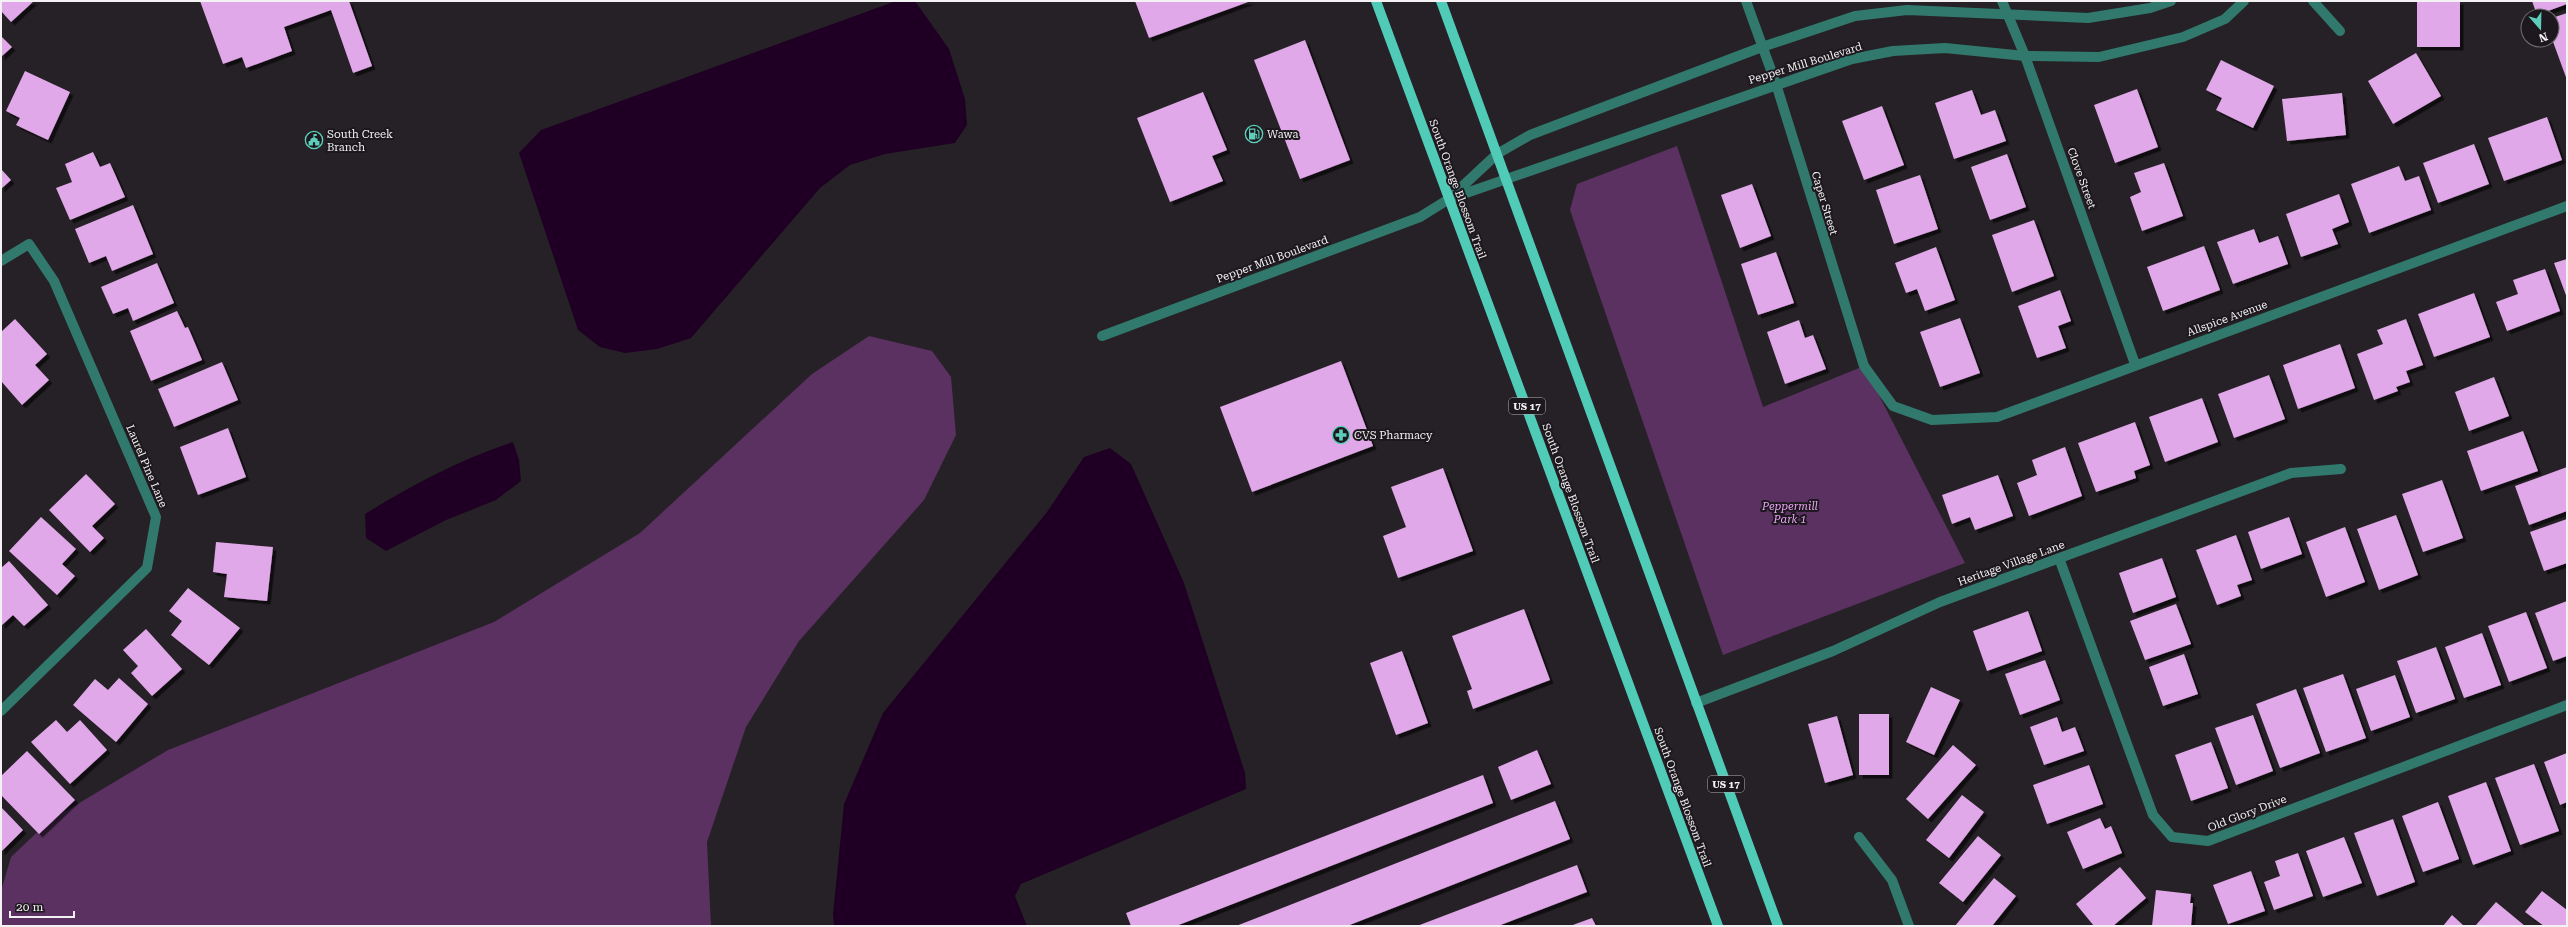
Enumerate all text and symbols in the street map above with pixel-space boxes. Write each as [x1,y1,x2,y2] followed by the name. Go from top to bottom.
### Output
[2520,8,2560,48] north arrow
[2537,29,2549,45] text: N
[1747,40,1864,87] street label: Pepper Mill Boulevard
[1426,118,1489,261] street label: South Orange Blossom Trail
[1244,124,1264,144] fuel station icon: Wawa
[327,128,393,154] place label: South Creek Branch
[1267,128,1298,141] place label: Wawa
[304,130,324,150] public building icon: South Creek Branch
[2064,146,2099,211] street label: Clove Street
[1809,170,1840,237] street label: Caper Street
[1214,233,1330,286] street label: Pepper Mill Boulevard
[2185,298,2269,339] street label: Allspice Avenue
[1509,398,1545,414] road number: US 17
[1539,422,1602,565] street label: South Orange Blossom Trail
[123,423,170,510] street label: Laurel Pine Lane
[1331,425,1351,445] pharmacy icon: CVS Pharmacy
[1354,429,1433,442] place label: CVS Pharmacy
[1761,500,1818,526] park label: Peppermill Park 1
[1956,538,2066,589] street label: Heritage Village Lane
[1651,726,1714,869] street label: South Orange Blossom Trail
[1708,776,1744,792] road number: US 17
[2206,792,2288,834] street label: Old Glory Drive
[10,893,74,919] scale bar
[16,900,43,914] text: 20 m

